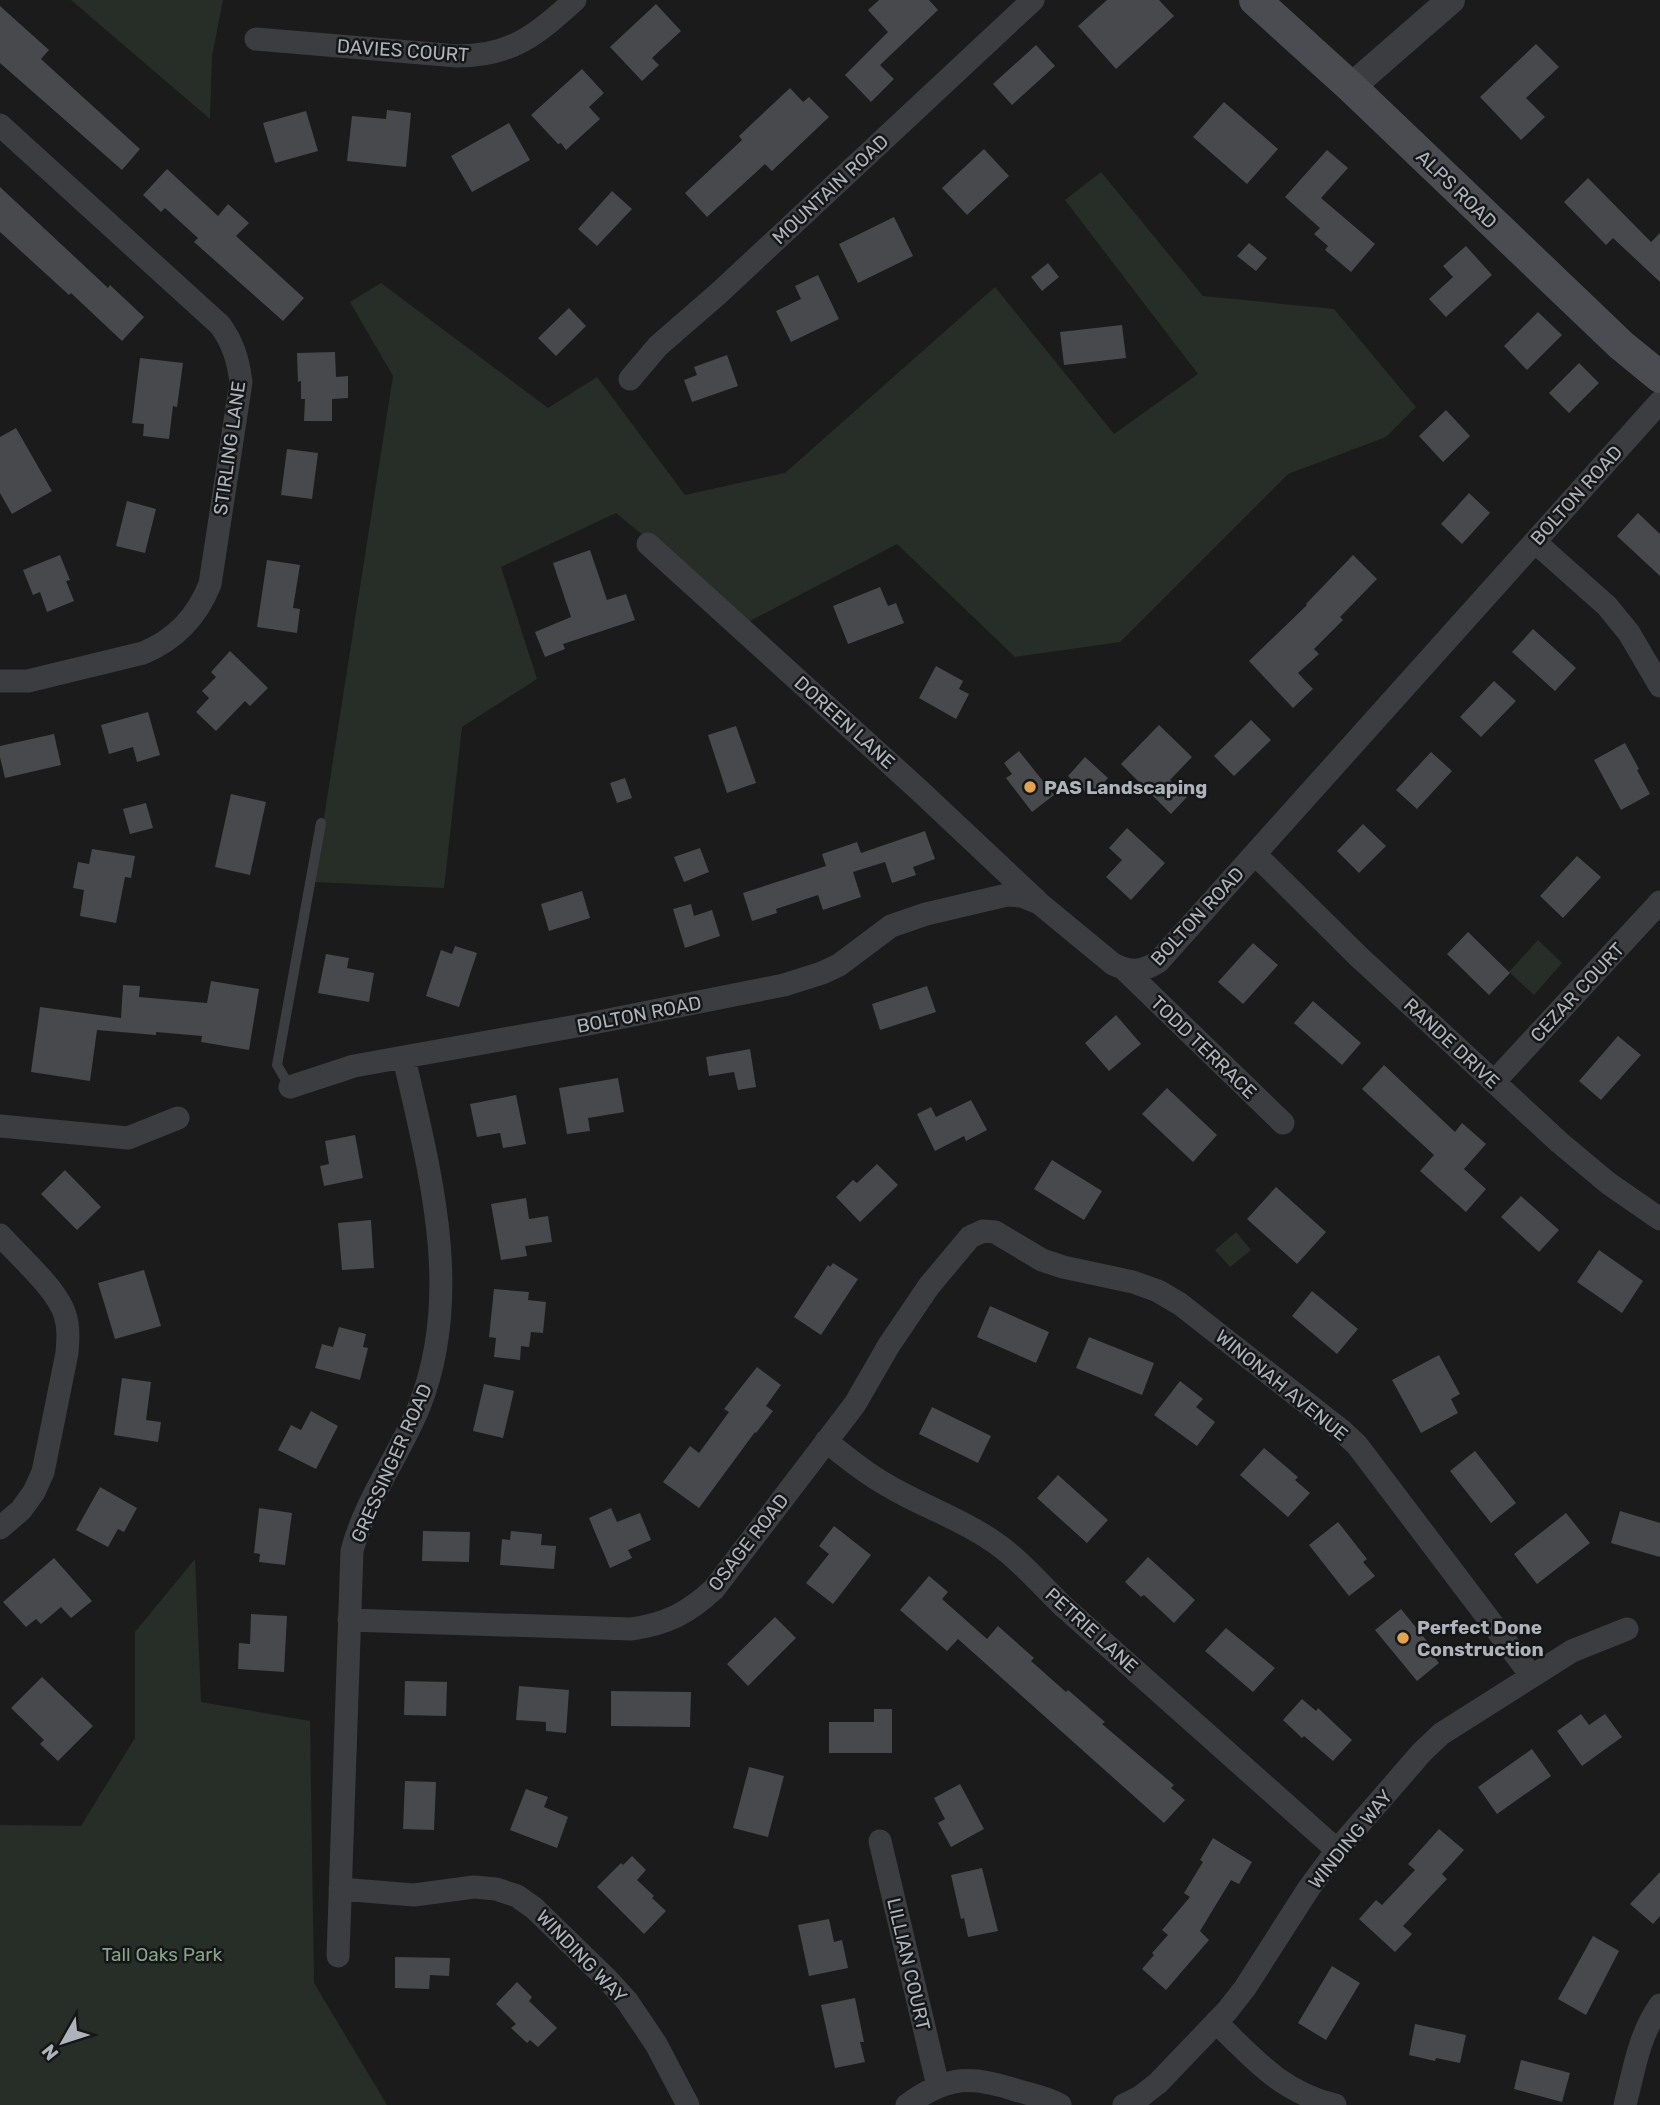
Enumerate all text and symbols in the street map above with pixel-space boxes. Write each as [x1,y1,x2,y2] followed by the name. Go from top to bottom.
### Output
[336,34,470,67] street label: DAVIES COURT
[767,130,893,249] street label: MOUNTAIN ROAD
[1412,145,1502,233] street label: ALPS ROAD
[209,380,250,517] street label: STIRLING LANE
[1526,441,1627,550] street label: BOLTON ROAD
[790,671,900,774] street label: DOREEN LANE
[1044,776,1207,799] place label: PAS Landscaping
[1022,779,1038,795] marker: PAS Landscaping
[1146,862,1249,970] street label: BOLTON ROAD
[1525,938,1629,1047] street label: CEZAR COURT
[575,991,703,1038] street label: BOLTON ROAD
[1146,991,1261,1104] street label: TODD TERRACE
[1399,993,1504,1093] street label: RANDE DRIVE
[1211,1325,1353,1446] street label: WINONAH AVENUE
[346,1380,437,1546] street label: GRESSINGER ROAD
[703,1489,793,1595] street label: OSAGE ROAD
[1041,1583,1143,1678] street label: PETRIE LANE
[1417,1616,1544,1661] place label: Perfect Done Construction
[1395,1630,1411,1646] marker: Perfect Done Construction
[1303,1785,1397,1893] street label: WINDING WAY
[882,1896,935,2033] street label: LILLIAN COURT
[531,1905,632,2008] street label: WINDING WAY
[102,1943,222,1966] park label: Tall Oaks Park
[28,2007,98,2077] north arrow
[37,2040,63,2065] text: N

